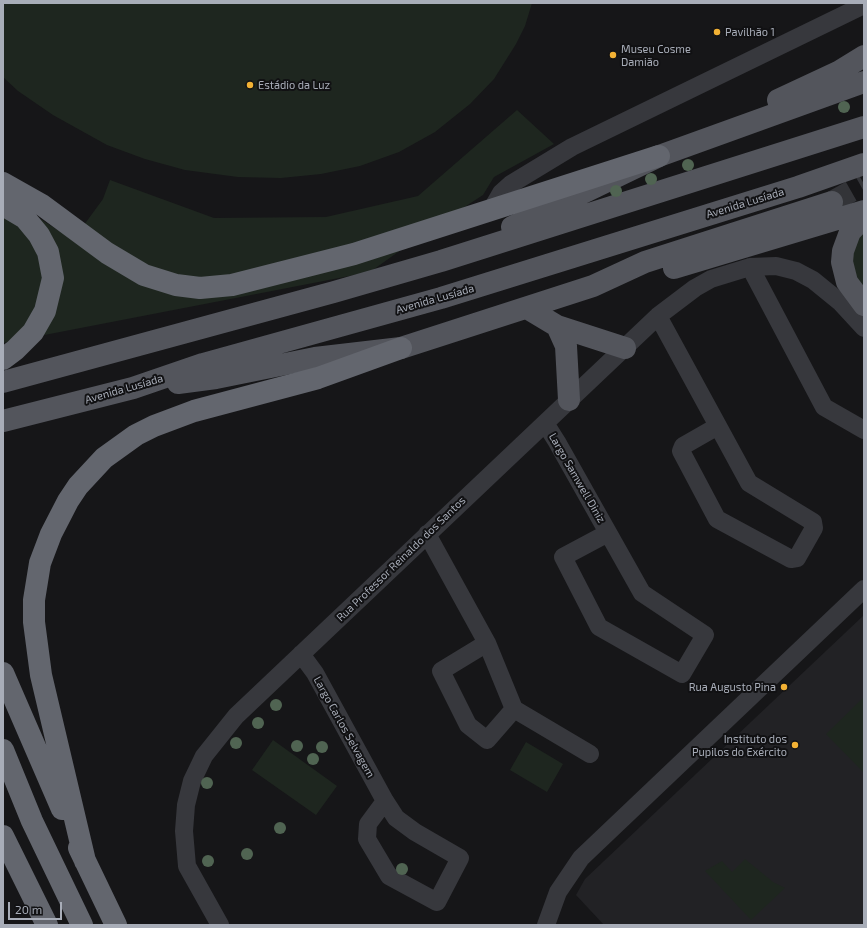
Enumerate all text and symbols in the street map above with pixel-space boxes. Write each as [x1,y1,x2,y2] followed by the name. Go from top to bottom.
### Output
[725,25,775,39] place label: Pavilhão 1
[712,27,722,37] marker: Pavilhão 1
[621,42,691,68] place label: Museu Cosme Damião
[608,50,618,60] marker: Museu Cosme Damião
[258,78,330,92] place label: Estádio da Luz
[245,80,255,90] marker: Estádio da Luz
[704,185,786,221] street label: Avenida Lusíada
[394,282,476,316] street label: Avenida Lusíada
[83,372,165,406] street label: Avenida Lusíada
[546,431,608,525] street label: Largo Samwell Diniz
[334,494,468,624] street label: Rua Professor Reinaldo dos Santos
[311,674,377,780] street label: Largo Carlos Selvagem
[689,680,776,694] place label: Rua Augusto Pina
[779,682,789,692] marker: Rua Augusto Pina
[692,732,787,758] place label: Instituto dos Pupilos do Exército
[790,740,800,750] marker: Instituto dos Pupilos do Exército
[10,894,64,920] scale bar
[15,902,42,916] text: 20 m

